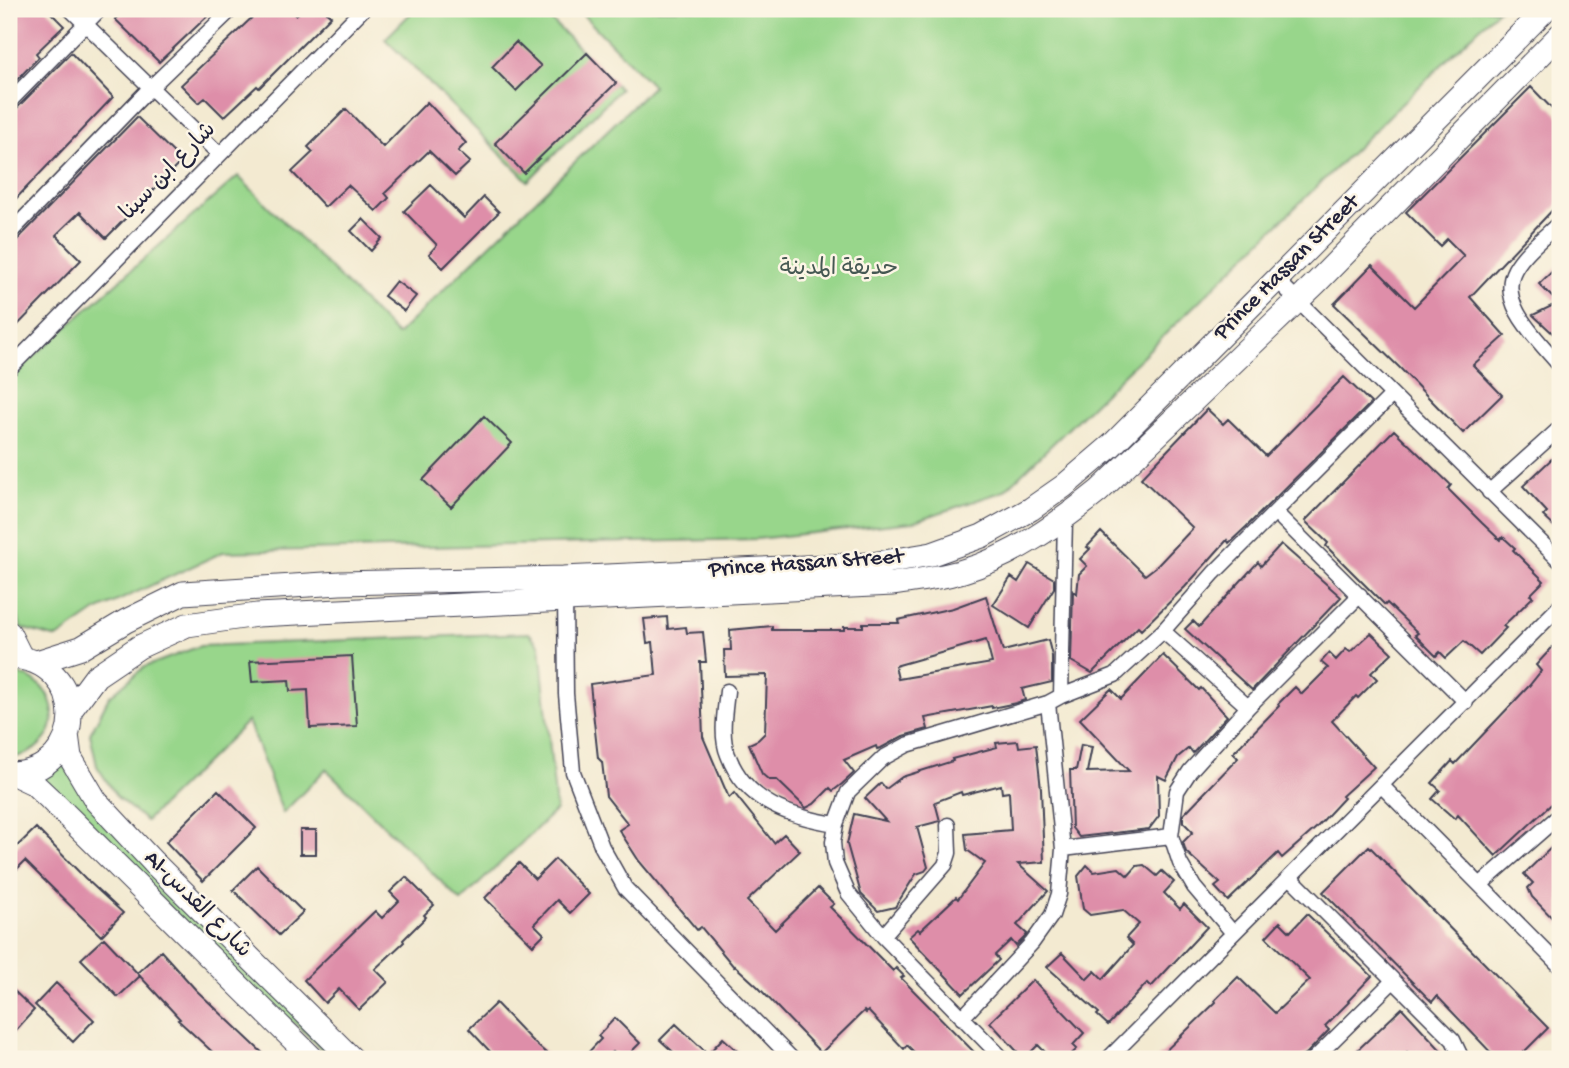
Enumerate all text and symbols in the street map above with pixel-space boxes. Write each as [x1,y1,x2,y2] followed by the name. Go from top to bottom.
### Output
[115,117,223,227] street label: شارع ابن سينا
[1208,188,1367,347] street label: Prince Hassan Street
[780,256,898,283] park label: حديقة المدينة
[707,544,906,584] street label: Prince Hassan Street
[138,846,256,964] street label: Al-شارع القدس

